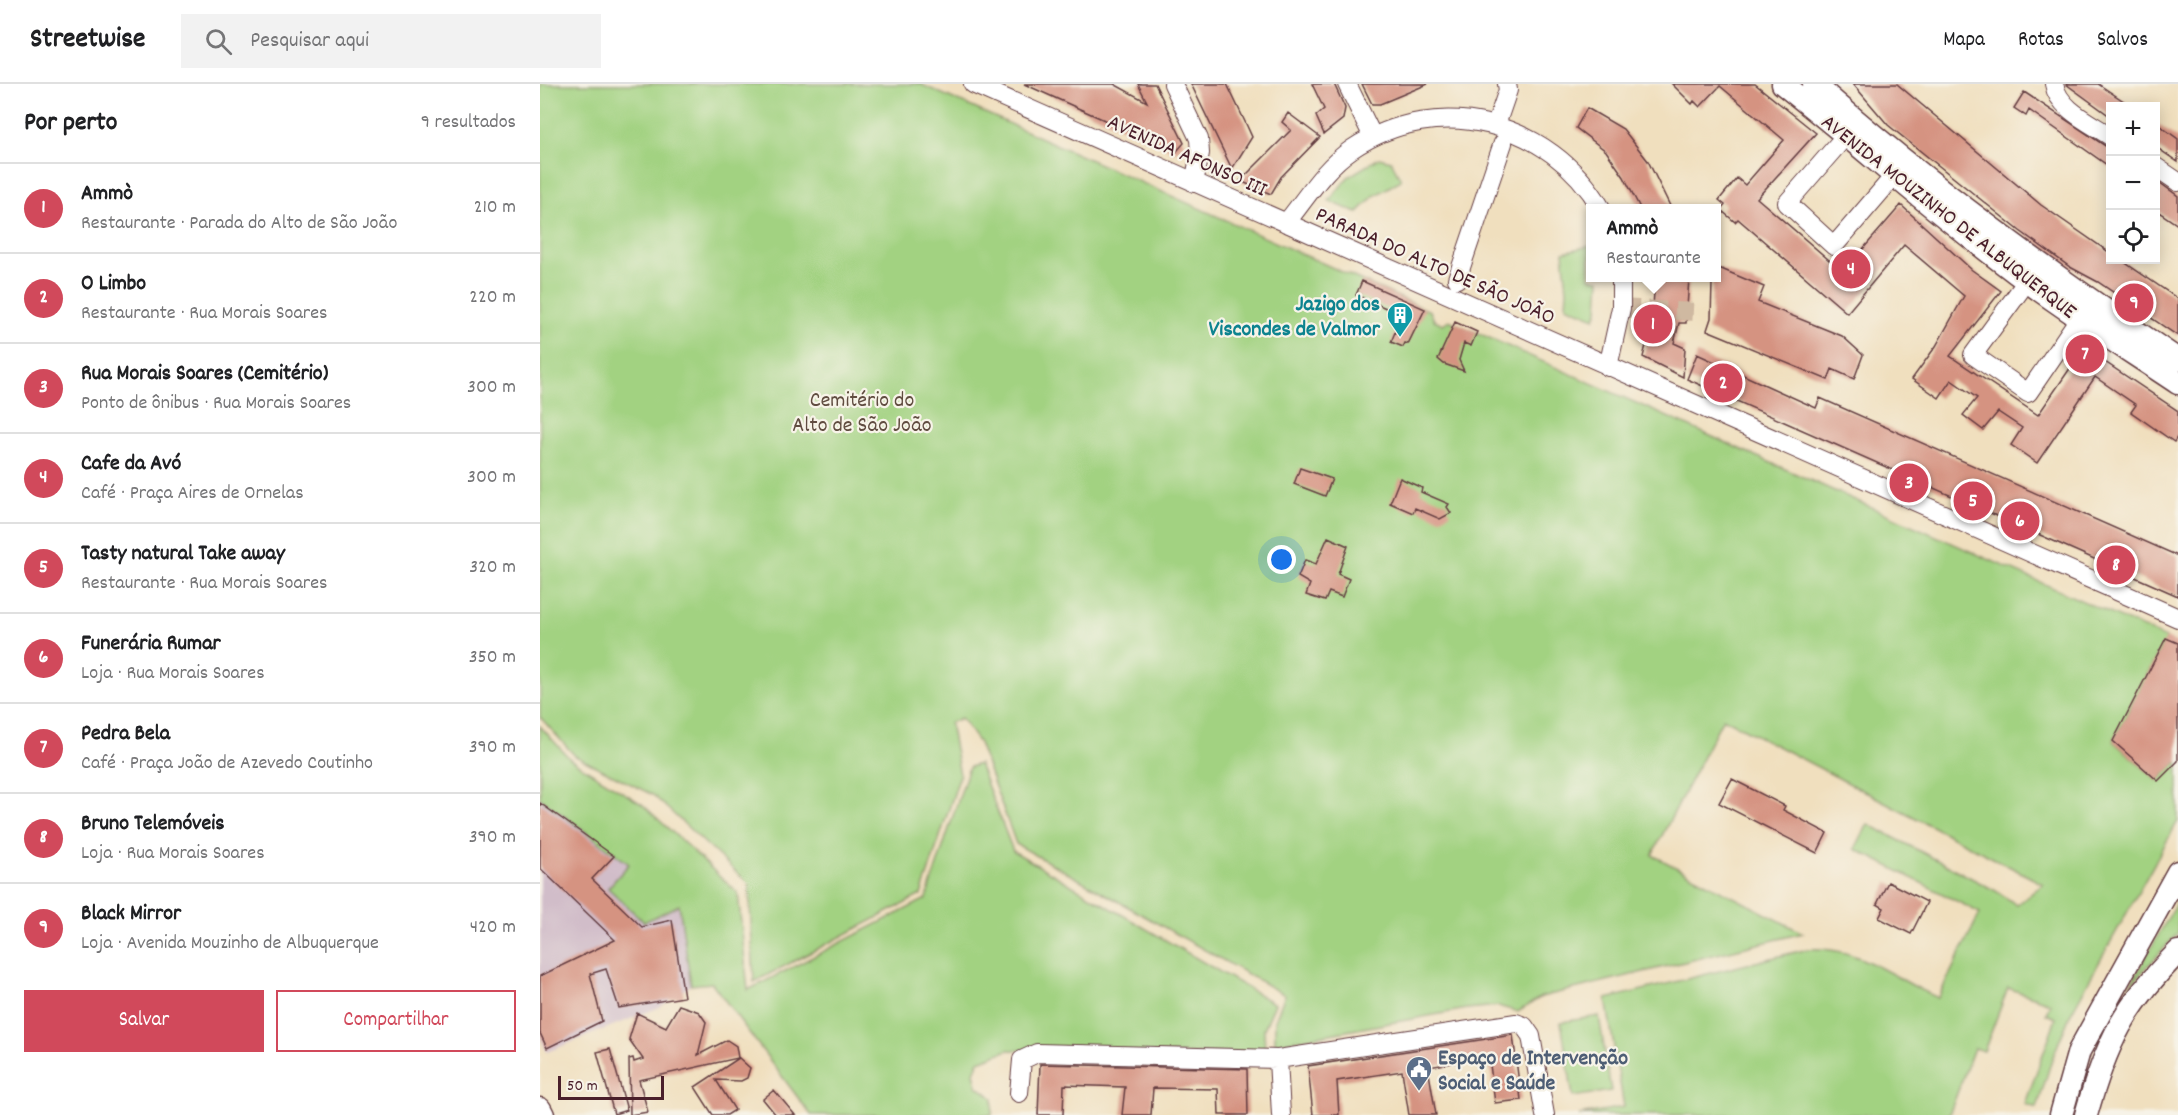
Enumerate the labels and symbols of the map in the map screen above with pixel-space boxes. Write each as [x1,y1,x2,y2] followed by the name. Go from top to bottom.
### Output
[1102,108,1272,206] street label: AVENIDA AFONSO III
[1813,108,2082,328] street label: AVENIDA MOUZINHO DE ALBUQUERQUE
[1310,200,1559,334] street label: PARADA DO ALTO DE SÃO JOÃO
[1832,246,1870,291] pin: 4
[2114,280,2154,326] pin: 9
[1209,290,1381,346] place label: Jazigo dos Viscondes de Valmor
[1385,300,1415,338] building icon: Jazigo dos Viscondes de Valmor
[1634,302,1672,346] pin: 1
[2066,332,2104,376] pin: 7
[1704,360,1742,406] pin: 2
[792,386,932,442] park label: Cemitério do Alto de São João
[1890,460,1928,506] pin: 3
[1954,478,1992,524] pin: 5
[2000,498,2040,544] pin: 6
[2096,542,2136,588] pin: 8
[1267,545,1296,574] your location
[1438,1044,1628,1100] place label: Espaço de Intervenção Social e Saúde
[1404,1054,1434,1092] public building icon: Espaço de Intervenção Social e Saúde
[558,1073,664,1100] scale bar

